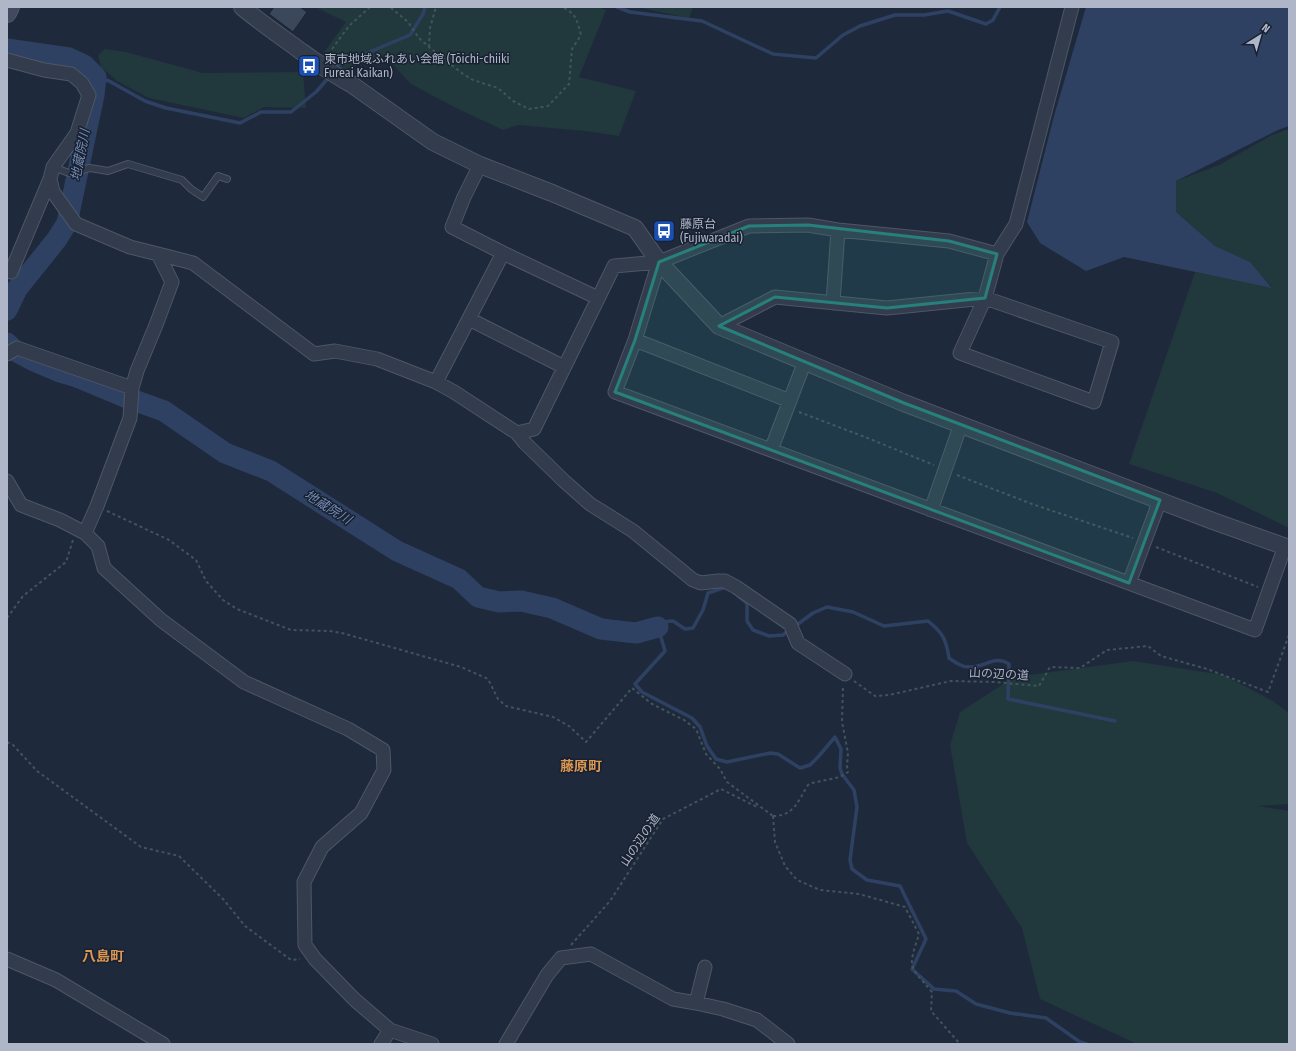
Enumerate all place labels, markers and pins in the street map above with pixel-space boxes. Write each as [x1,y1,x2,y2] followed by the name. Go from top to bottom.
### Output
[324,52,510,80] place label: 東市地域ふれあい会館 (Tōichi-chiiki Fureai Kaikan)
[296,53,322,79] bus stop icon: 東市地域ふれあい会館 (Tōichi-chiiki Fureai Kaikan)
[680,217,743,245] place label: 藤原台 (Fujiwaradai)
[651,218,677,244] bus stop icon: 藤原台 (Fujiwaradai)

